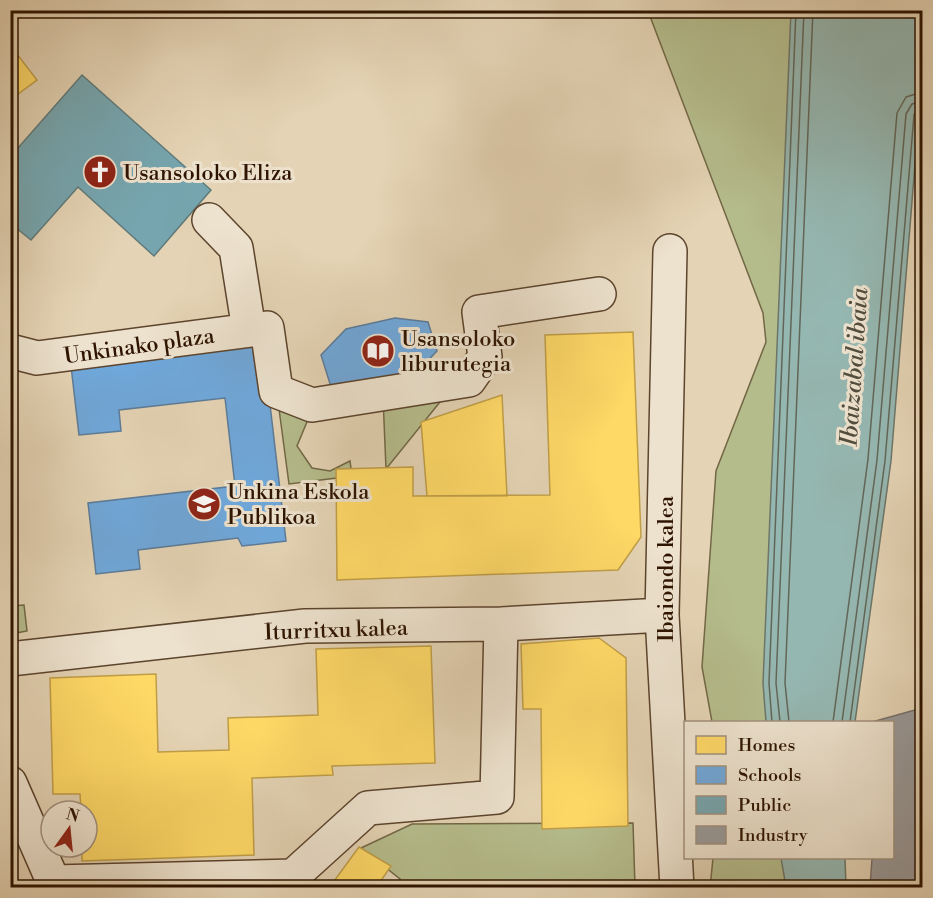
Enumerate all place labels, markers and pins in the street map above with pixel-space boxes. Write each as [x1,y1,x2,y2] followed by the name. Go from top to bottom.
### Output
[82,154,118,190] church icon: Usansoloko Eliza
[123,160,293,187] place label: Usansoloko Eliza
[401,326,515,378] place label: Usansoloko liburutegia
[360,333,396,369] library icon: Usansoloko liburutegia
[227,479,370,531] place label: Unkina Eskola Publikoa
[186,486,222,522] school or university icon: Unkina Eskola Publikoa

